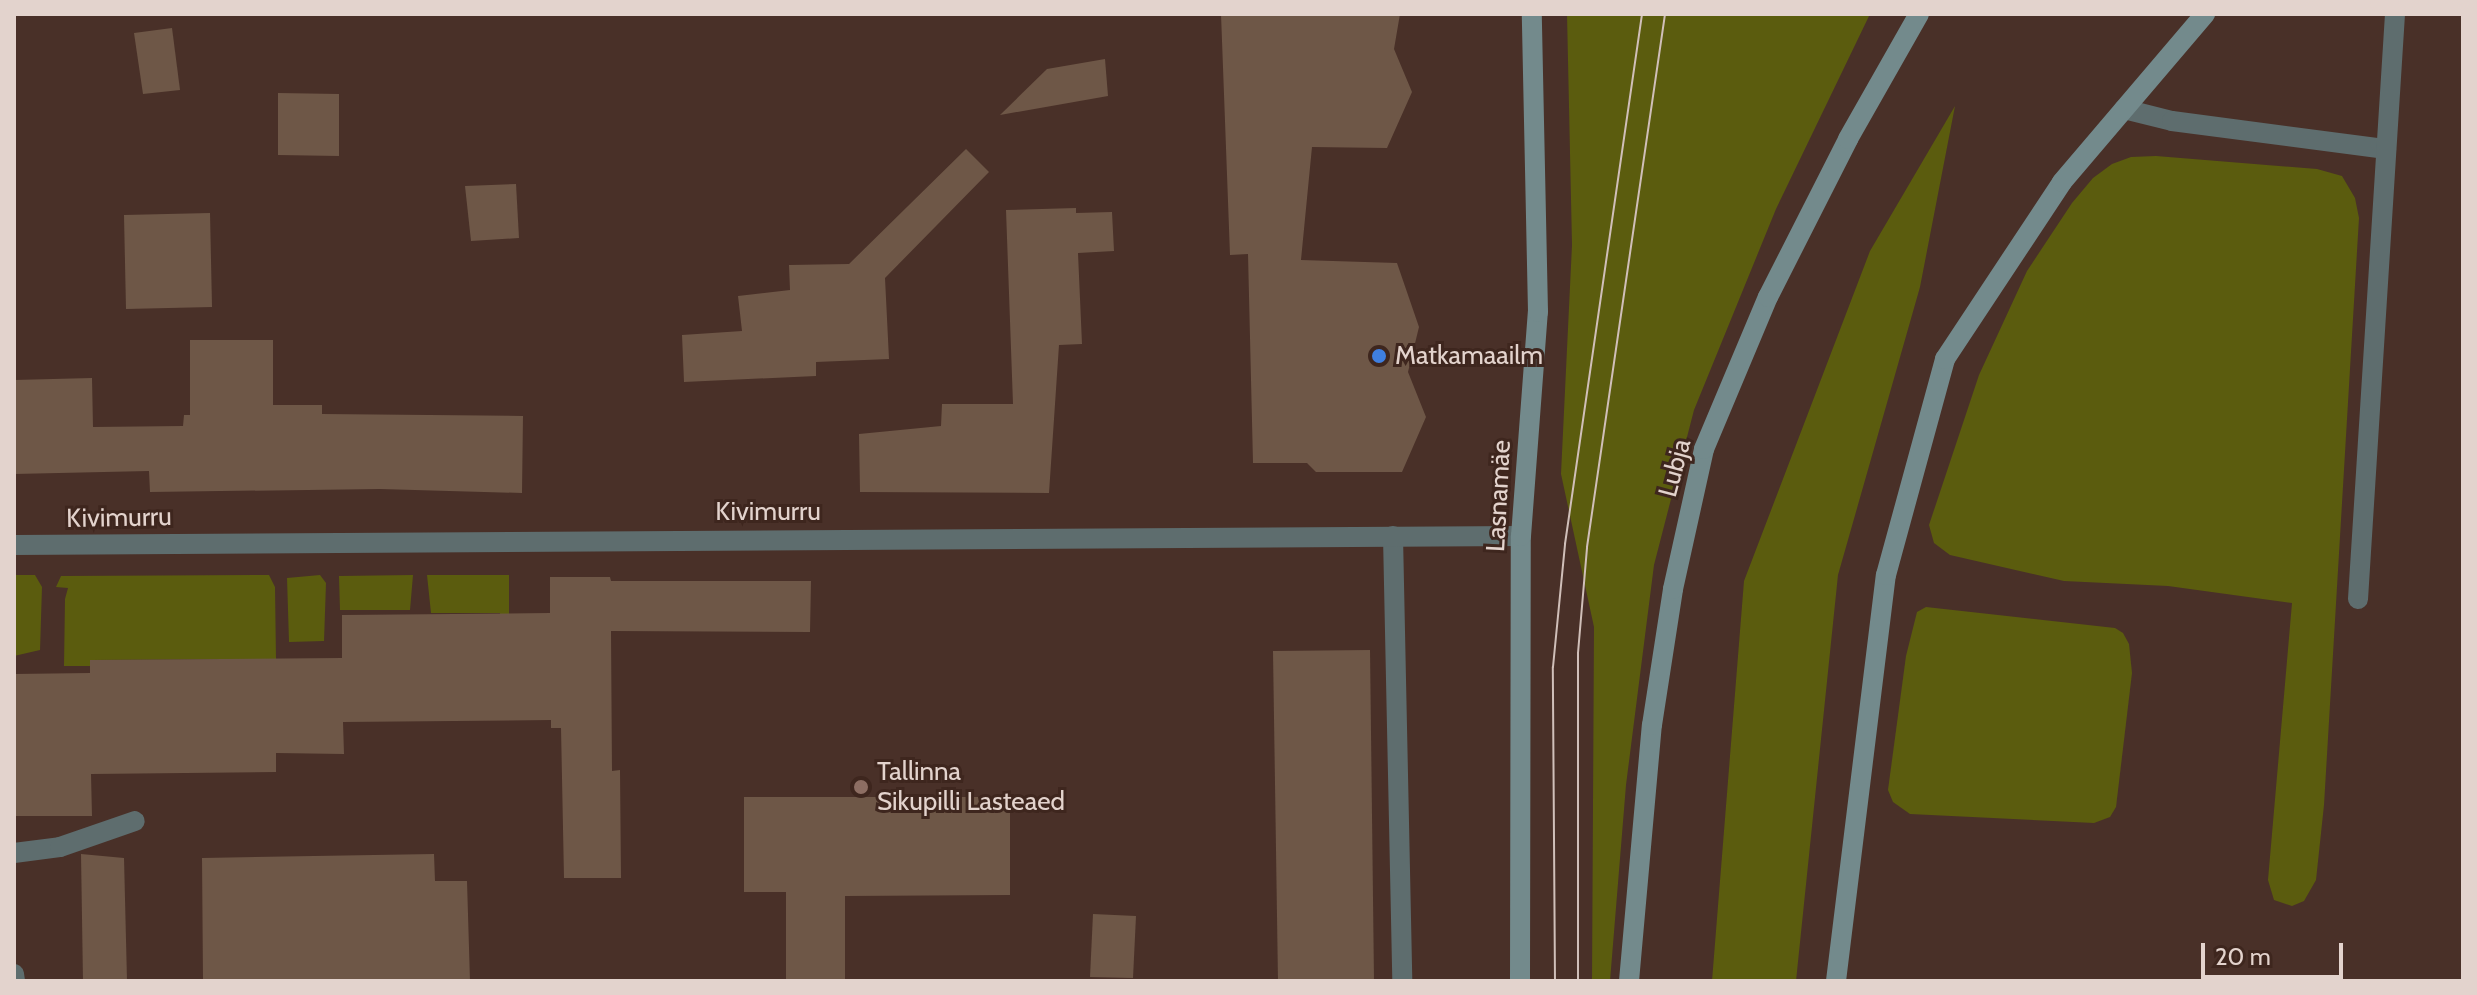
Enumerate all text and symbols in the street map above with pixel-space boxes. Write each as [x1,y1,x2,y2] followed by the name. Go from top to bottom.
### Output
[1395,340,1543,372] place label: Matkamaailm
[1370,347,1388,365] marker: Matkamaailm
[1652,436,1698,500] street label: Lubja
[1480,439,1518,553] street label: Lasnamäe
[715,496,821,528] street label: Kivimurru
[66,501,172,535] street label: Kivimurru
[877,756,1065,818] place label: Tallinna Sikupilli Lasteaed
[852,778,870,796] marker: Tallinna Sikupilli Lasteaed
[2205,927,2347,977] scale bar
[2215,942,2271,971] text: 20 m

